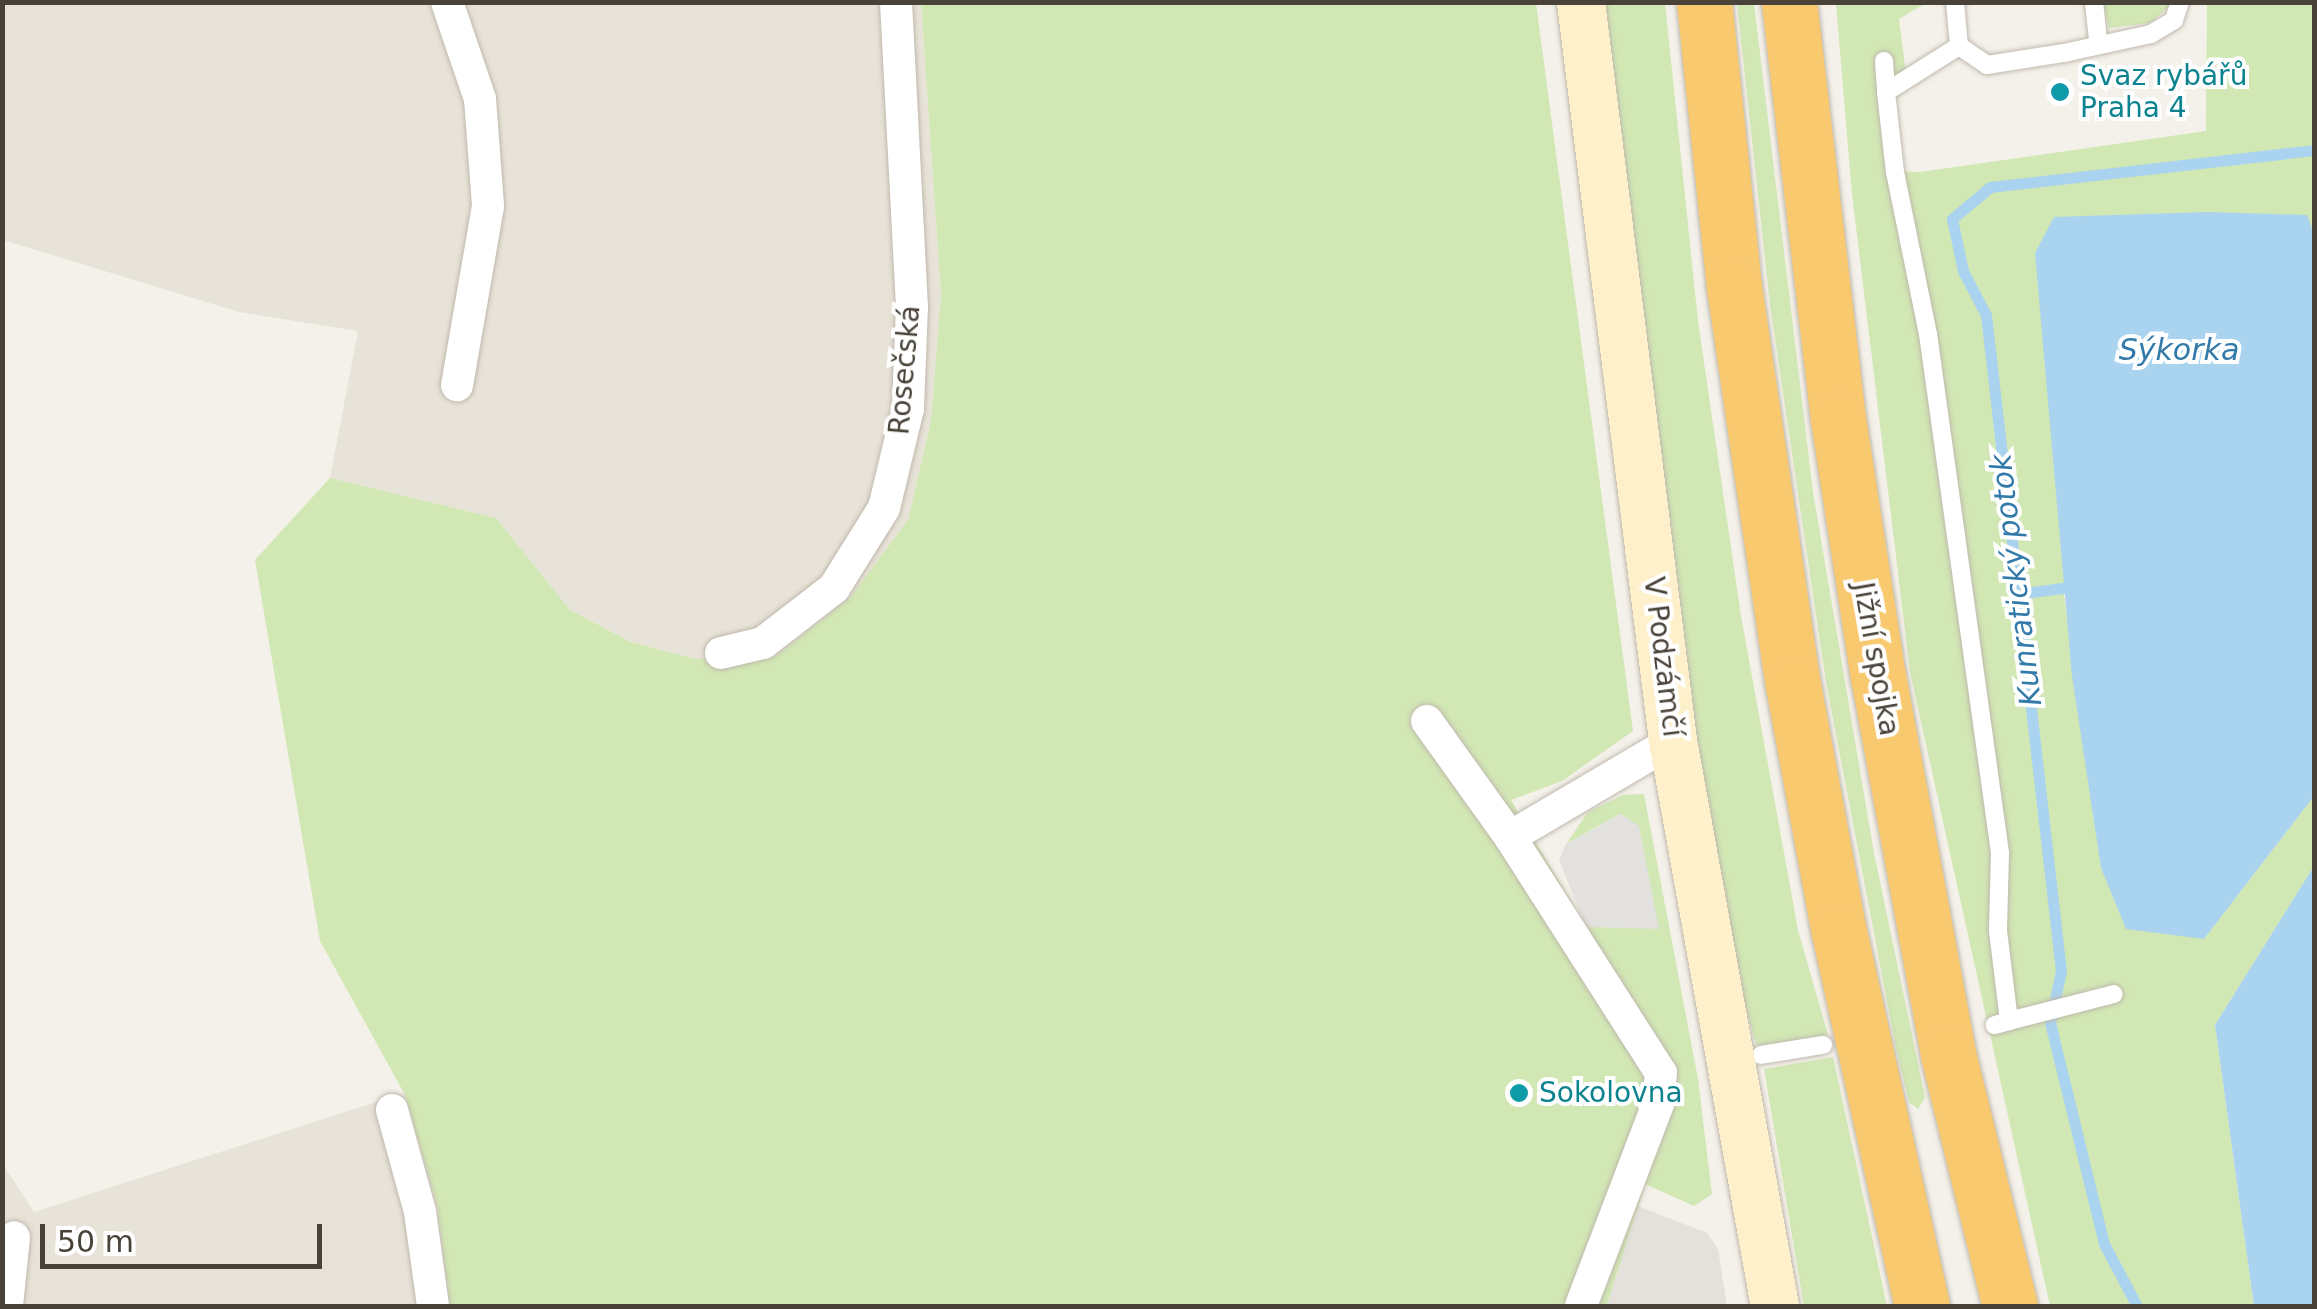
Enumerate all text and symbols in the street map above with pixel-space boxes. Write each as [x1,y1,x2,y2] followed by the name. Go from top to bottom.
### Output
[2080,59,2247,125] place label: Svaz rybářů Praha 4
[2049,81,2071,103] marker: Svaz rybářů Praha 4
[883,304,927,436] street label: Rosečská
[2119,332,2239,368] water label: Sýkorka
[1983,452,2049,708] water label: Kunratický potok
[1637,575,1689,739] street label: V Podzámčí
[1846,580,1906,738] street label: Jižní spojka
[1539,1076,1683,1110] place label: Sokolovna
[1508,1082,1530,1104] marker: Sokolovna
[45,1204,328,1266] scale bar
[57,1224,134,1259] text: 50 m

